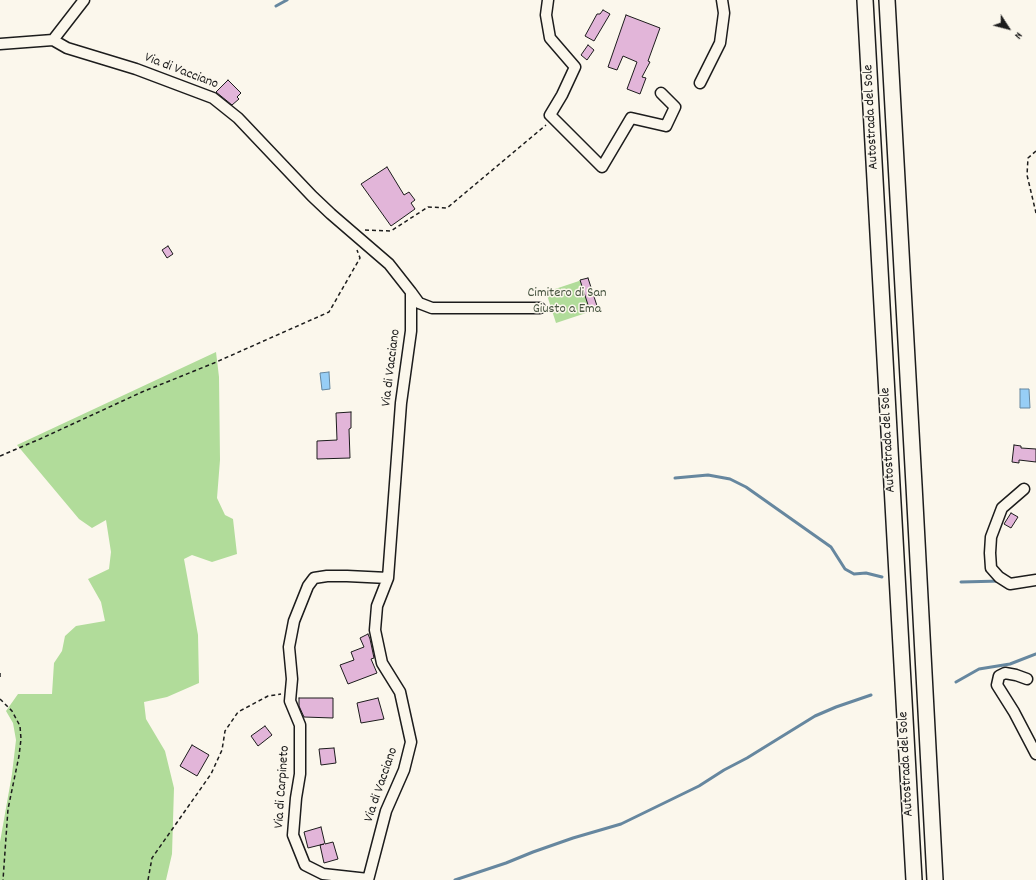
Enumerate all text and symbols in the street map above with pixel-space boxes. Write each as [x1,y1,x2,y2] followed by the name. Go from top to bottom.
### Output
[988,8,1028,48] north arrow
[1010,28,1026,42] text: N
[142,50,220,94] street label: Via di Vacciano
[861,64,883,170] street label: Autostrada del Sole
[527,286,607,318] park label: Cimitero di San Giusto a Ema
[379,328,405,408] street label: Via di Vacciano
[878,387,900,493] street label: Autostrada del Sole
[896,711,918,817] street label: Autostrada del Sole
[272,745,294,829] street label: Via di Carpineto
[361,745,403,825] street label: Via di Vacciano

